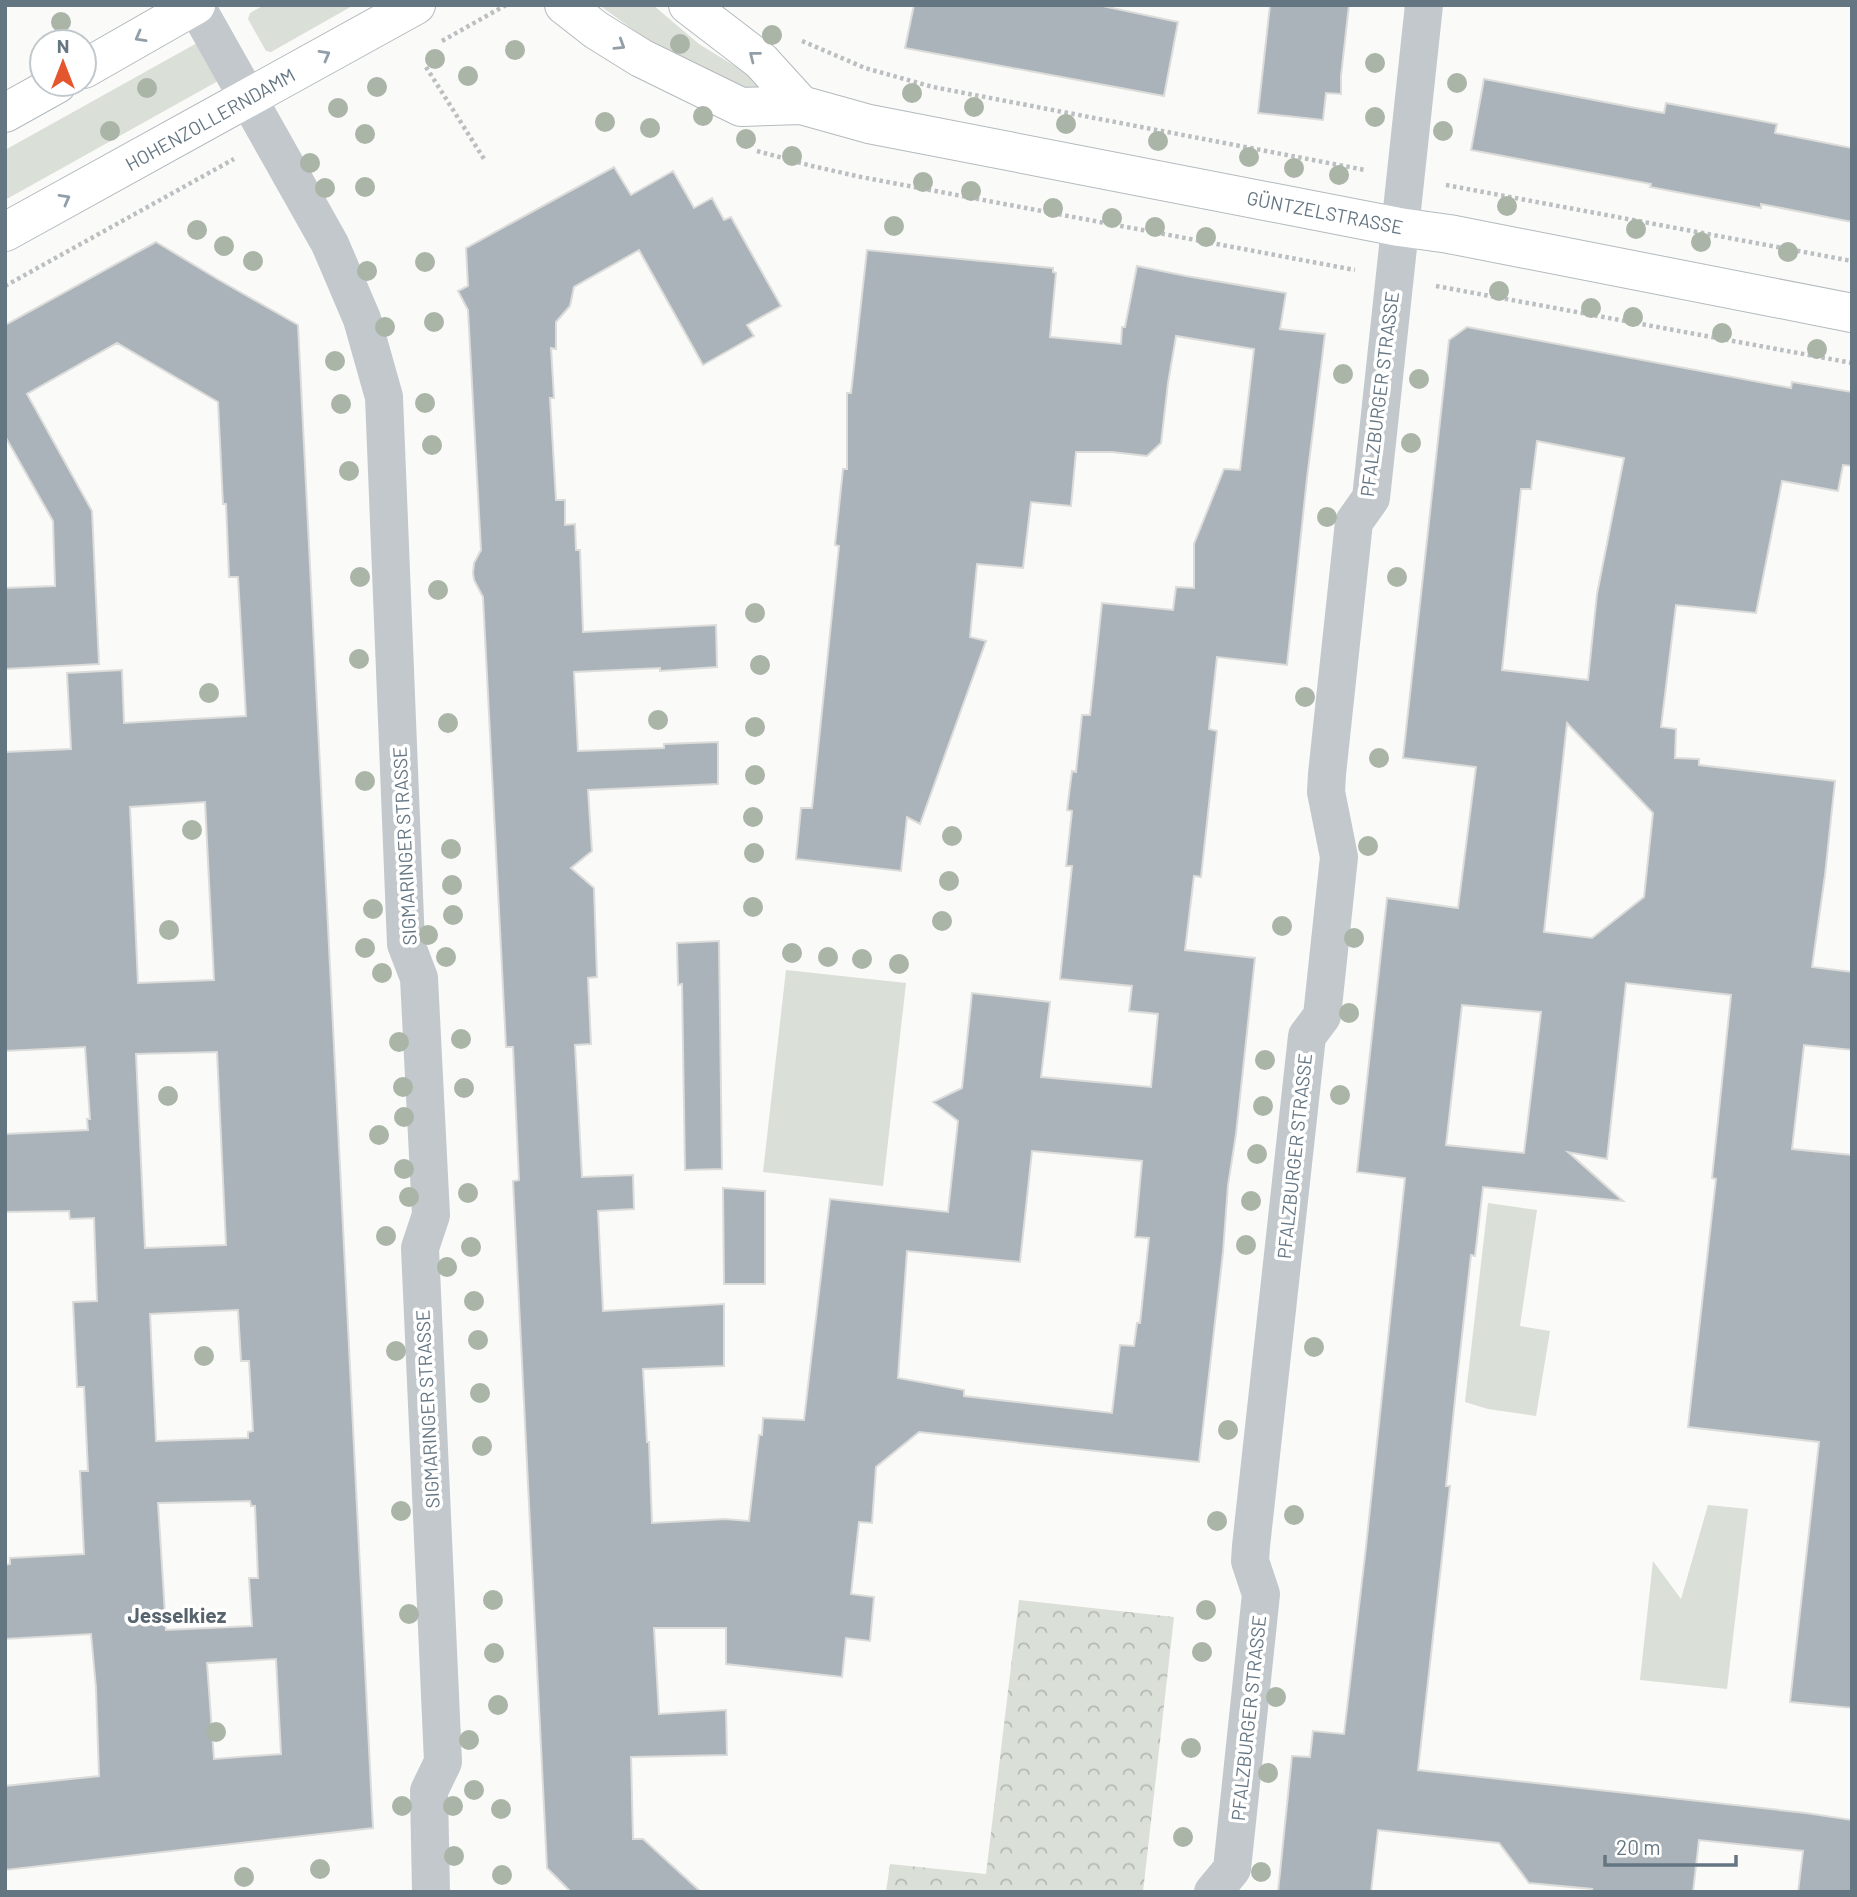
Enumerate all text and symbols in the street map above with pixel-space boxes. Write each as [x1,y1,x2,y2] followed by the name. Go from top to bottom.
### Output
[28,28,98,98] north arrow
[135,29,148,42] one-way arrow
[57,34,69,57] text: N
[612,36,625,49] one-way arrow
[318,50,331,63] one-way arrow
[749,51,762,64] one-way arrow
[121,63,299,175] street label: HOHENZOLLERNDAMM
[1245,186,1405,238] street label: GÜNTZELSTRASSE
[58,194,70,207] one-way arrow
[1355,290,1403,498] street label: PFALZBURGER STRASSE
[387,746,421,946] street label: SIGMARINGER STRASSE
[1272,1052,1316,1260] street label: PFALZBURGER STRASSE
[410,1309,444,1509] street label: SIGMARINGER STRASSE
[128,1602,227,1627] district label: Jesselkiez
[1226,1614,1270,1822] street label: PFALZBURGER STRASSE
[1605,1824,1736,1868] scale bar
[1616,1834,1661,1859] text: 20 m

